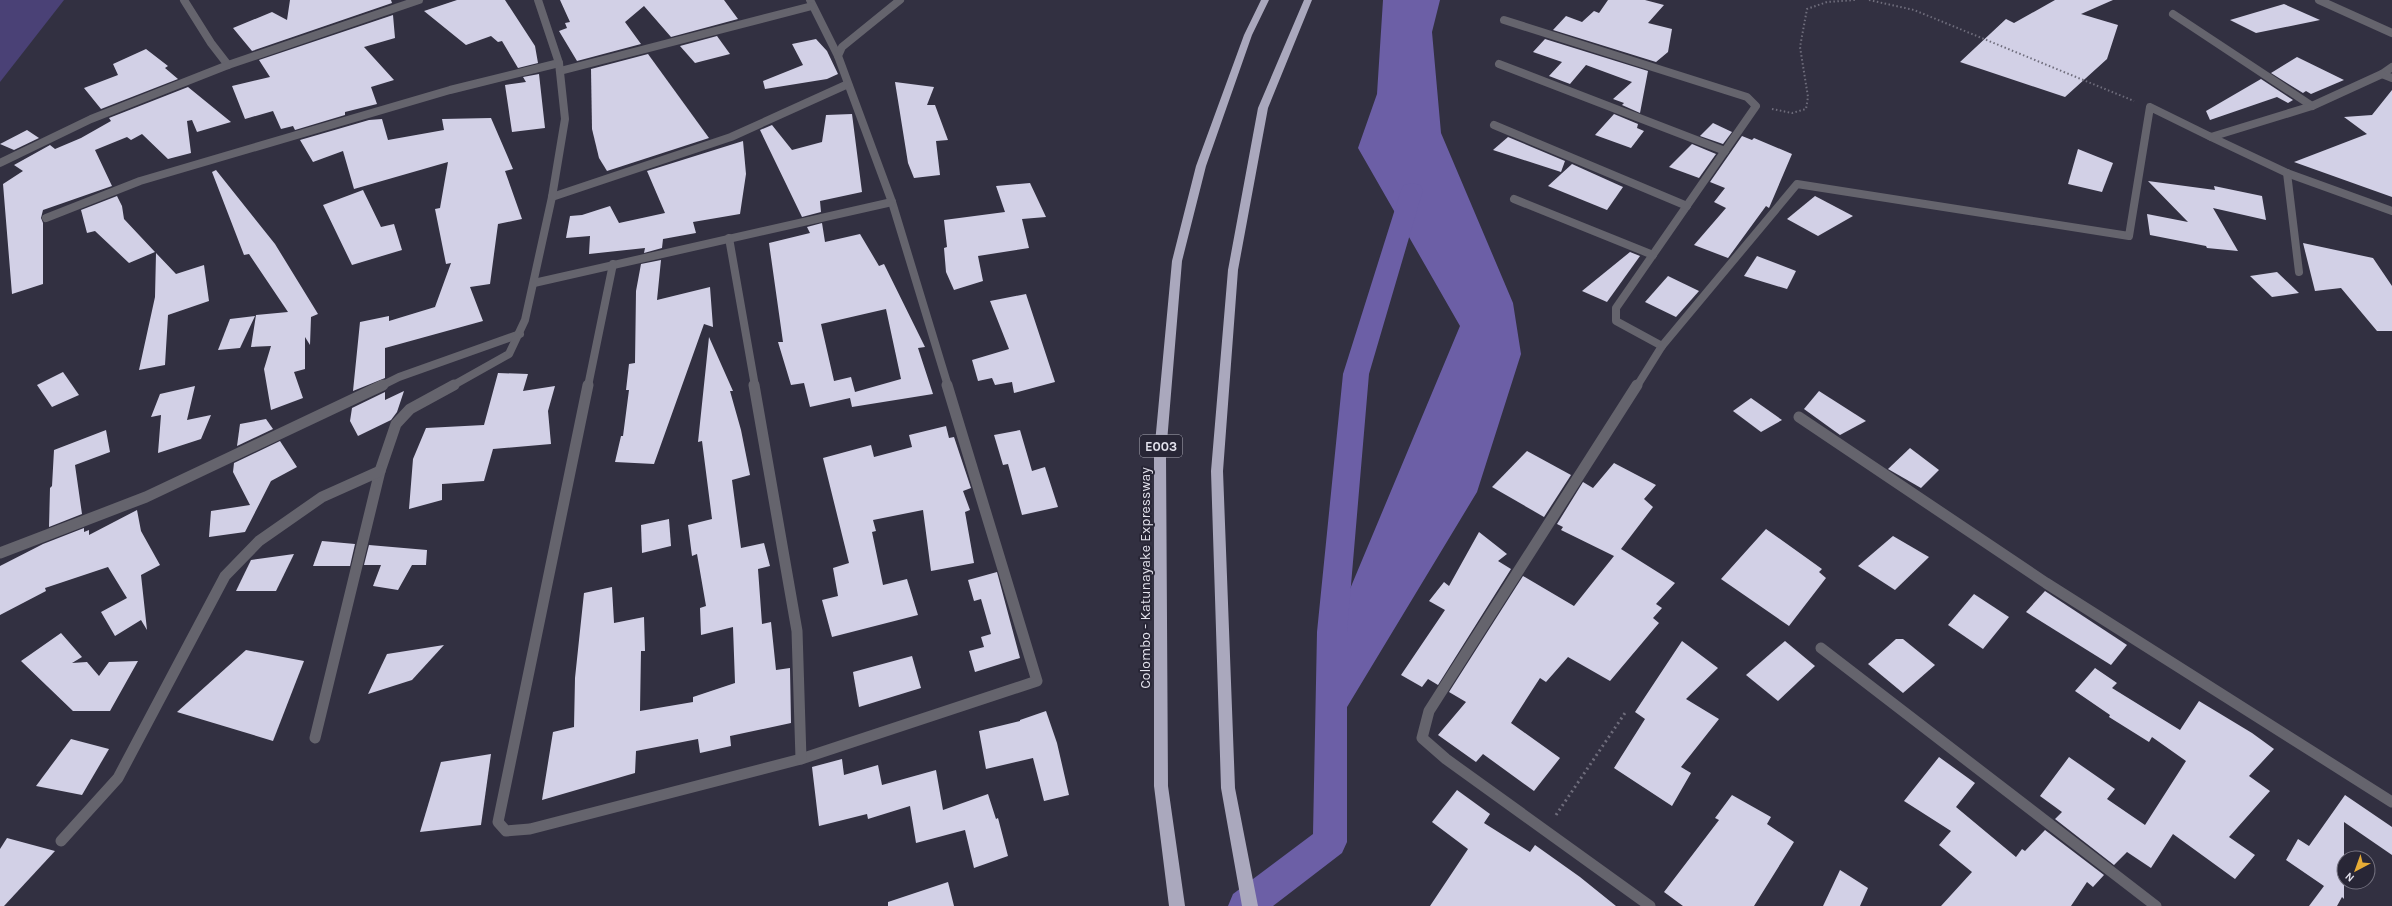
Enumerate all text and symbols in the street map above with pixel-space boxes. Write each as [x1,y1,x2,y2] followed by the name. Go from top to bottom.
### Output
[1140,435,1182,457] road number: E003
[1137,467,1154,689] street label: Colombo - Katunayake Expressway
[2336,850,2376,890] north arrow
[2343,870,2357,885] text: N

